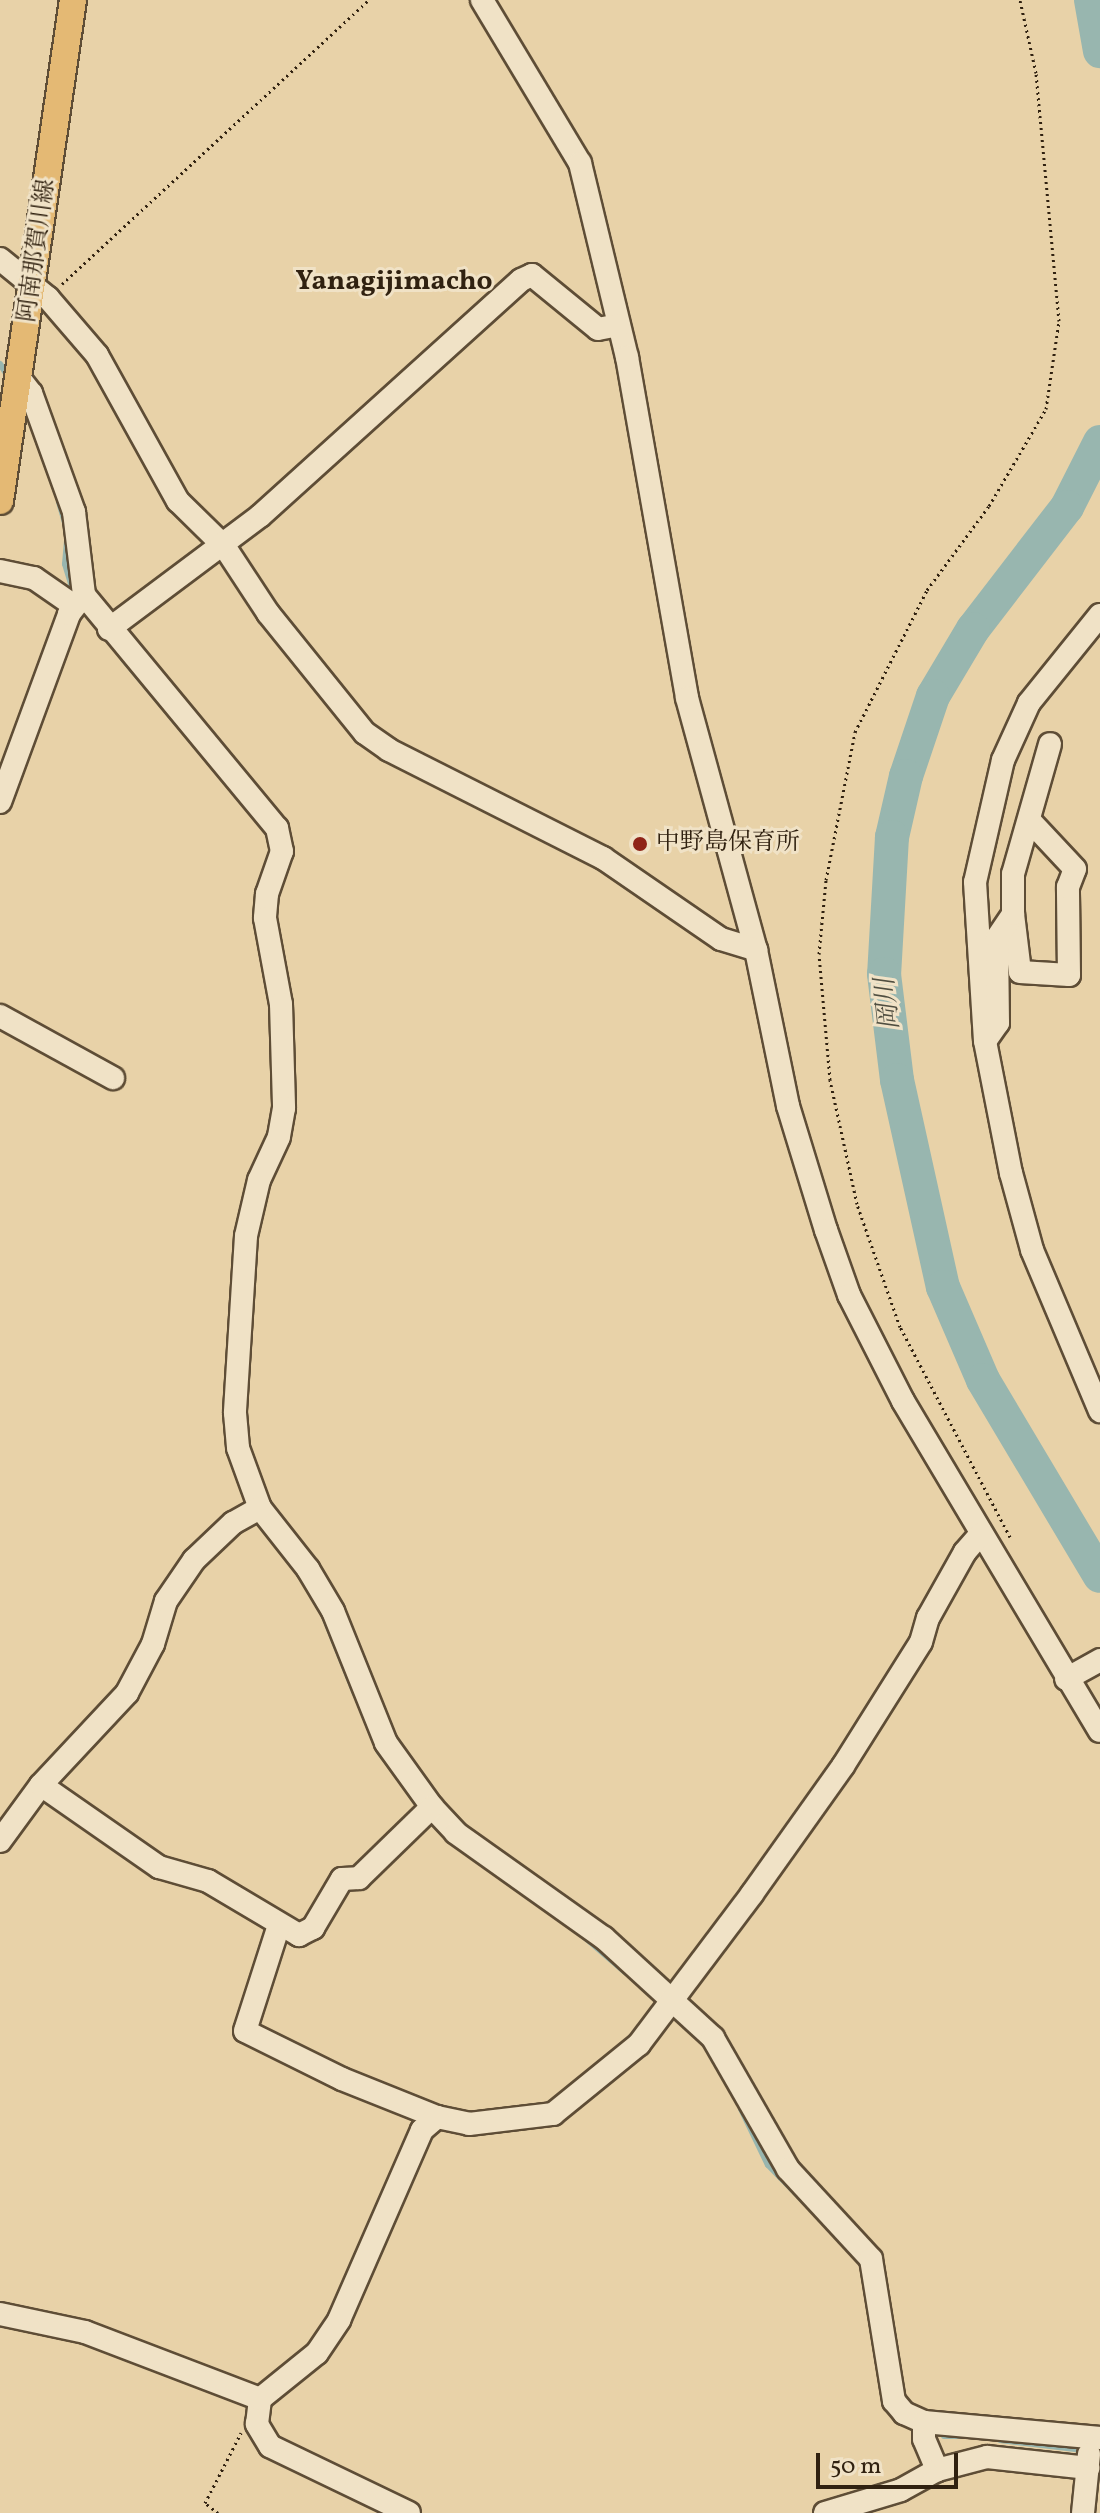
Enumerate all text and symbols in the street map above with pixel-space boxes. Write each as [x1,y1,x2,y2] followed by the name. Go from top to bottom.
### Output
[14,178,62,324] street label: 阿南那賀川線
[296,265,492,299] district label: Yanagijimacho
[656,830,800,858] place label: 中野島保育所
[631,835,649,853] marker: 中野島保育所
[871,977,907,1031] water label: 岡川
[820,2437,962,2487] scale bar
[830,2450,882,2484] text: 50 m

